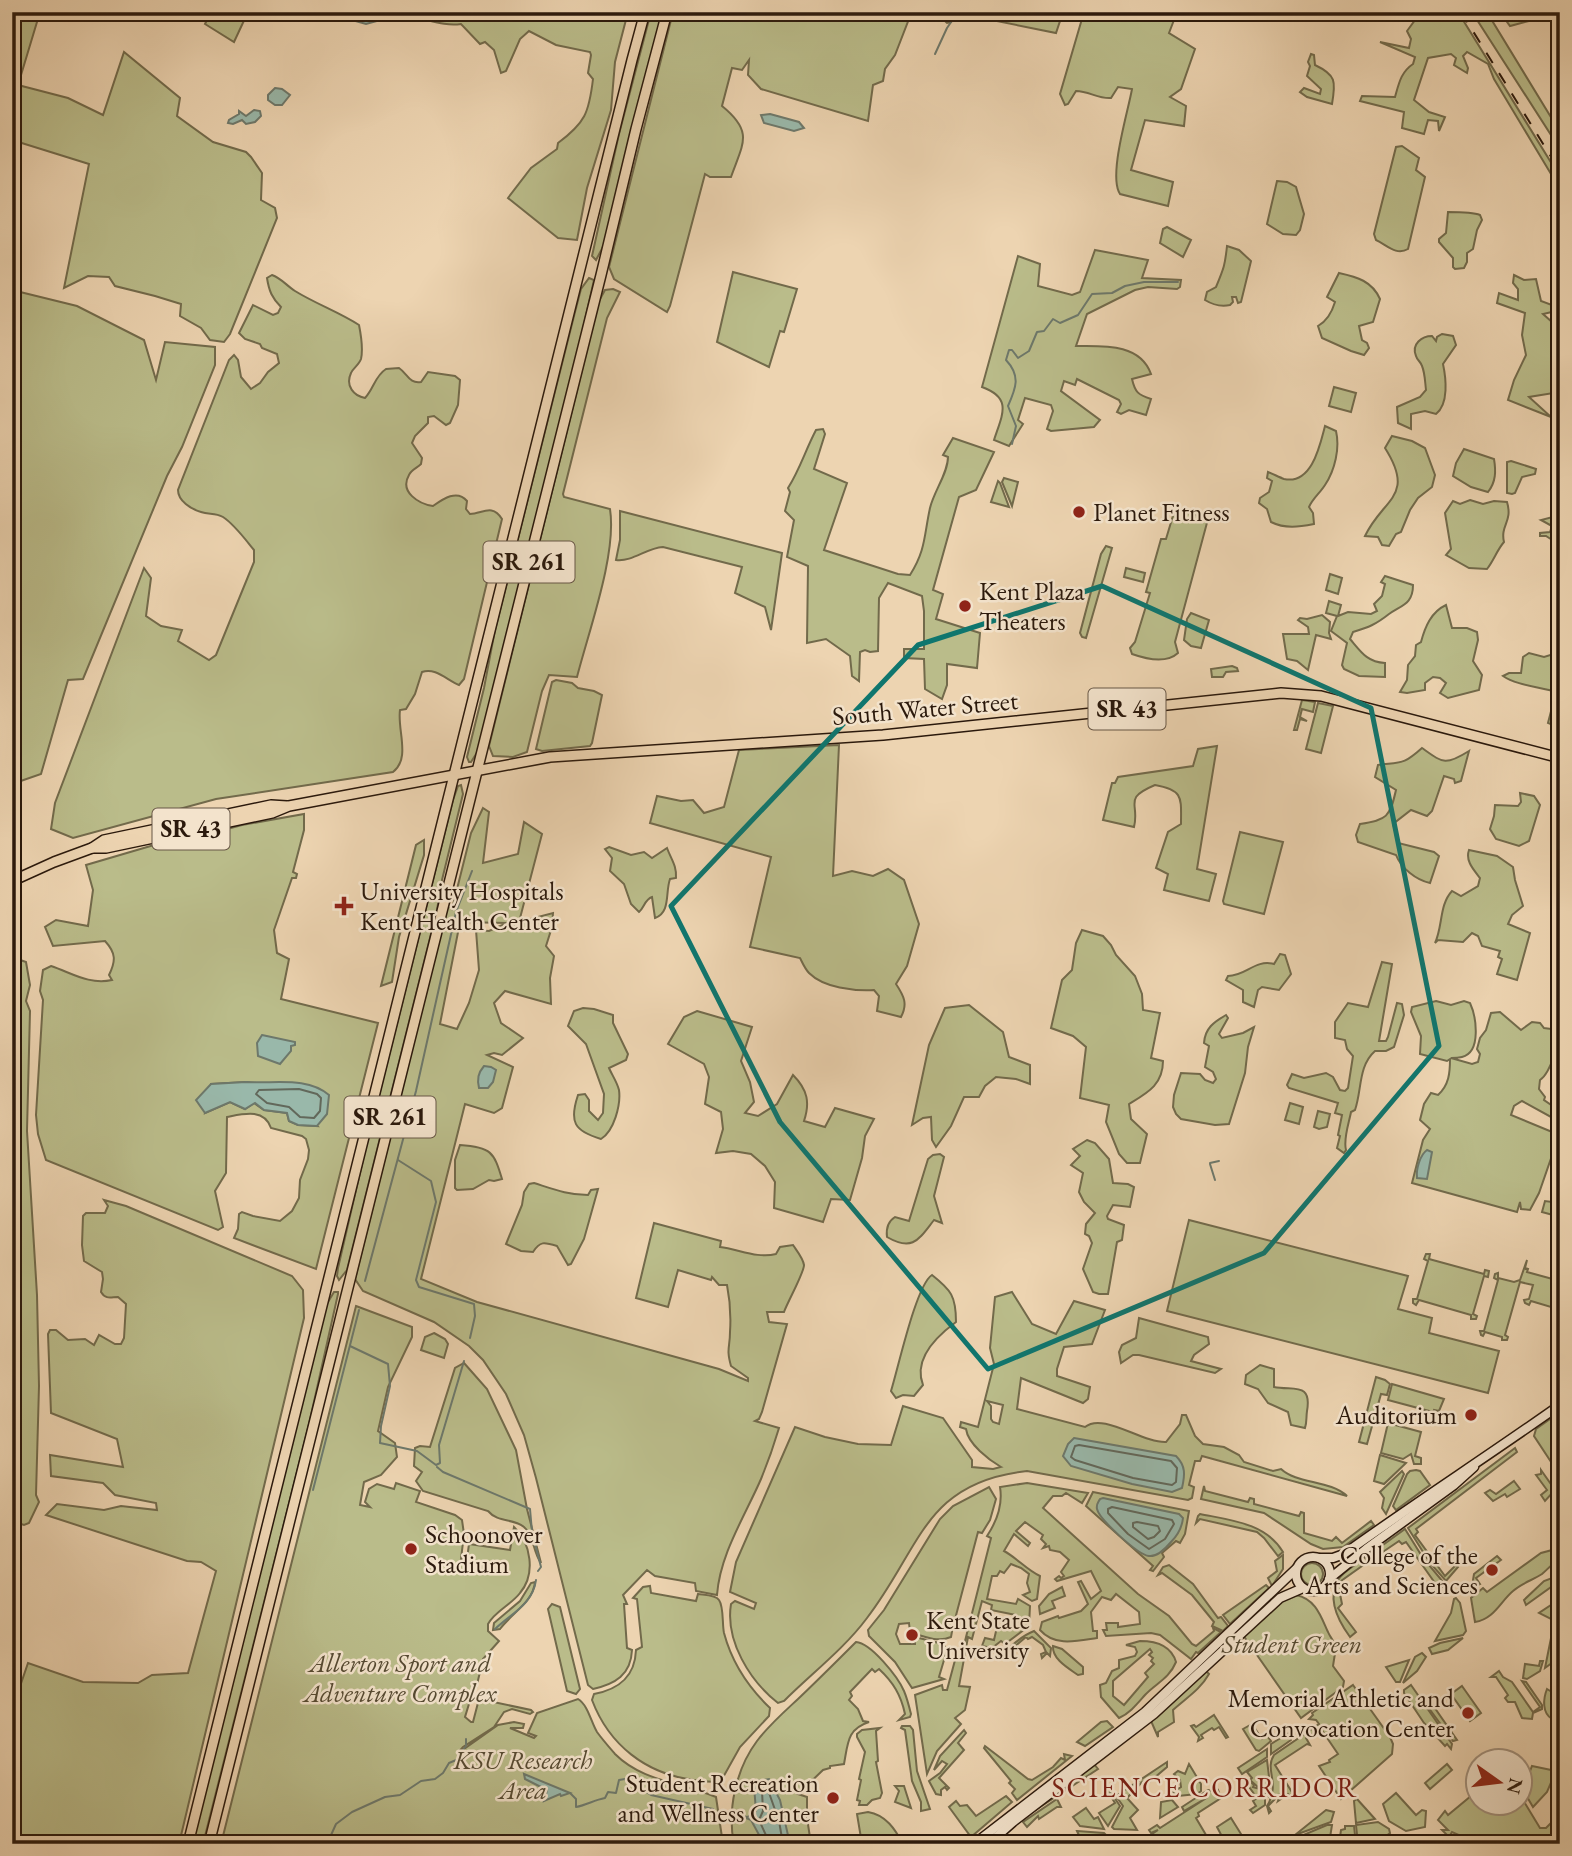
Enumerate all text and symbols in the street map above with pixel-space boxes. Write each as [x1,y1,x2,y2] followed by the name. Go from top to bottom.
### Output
[1093,495,1230,529] place label: Planet Fitness
[1071,504,1087,520] marker: Planet Fitness
[484,542,574,582] road number: SR 261
[979,574,1085,638] place label: Kent Plaza Theaters
[957,598,973,614] marker: Kent Plaza Theaters
[831,683,1019,733] street label: South Water Street
[1088,688,1166,730] road number: SR 43
[152,808,230,850] road number: SR 43
[360,874,564,938] place label: University Hospitals Kent Health Center
[334,896,354,916] marker: University Hospitals Kent Health Center
[344,1097,436,1138] road number: SR 261
[1335,1398,1457,1432] place label: Auditorium
[1463,1407,1479,1423] marker: Auditorium
[425,1517,543,1581] place label: Schoonover Stadium
[1305,1538,1478,1602] place label: College of the Arts and Sciences
[403,1541,419,1557] marker: Schoonover Stadium
[1484,1562,1500,1578] marker: College of the Arts and Sciences
[926,1603,1030,1667] place label: Kent State University
[904,1627,920,1643] marker: Kent State University
[1221,1627,1362,1661] park label: Student Green
[302,1646,498,1710] park label: Allerton Sport and Adventure Complex
[1227,1681,1455,1745] place label: Memorial Athletic and Convocation Center
[1460,1705,1476,1721] marker: Memorial Athletic and Convocation Center
[453,1743,593,1807] park label: KSU Research Area
[1464,1748,1534,1818] north arrow
[618,1766,819,1830] place label: Student Recreation and Wellness Center
[1052,1769,1358,1805] district label: SCIENCE CORRIDOR
[1501,1776,1529,1797] text: N
[825,1790,841,1806] marker: Student Recreation and Wellness Center

